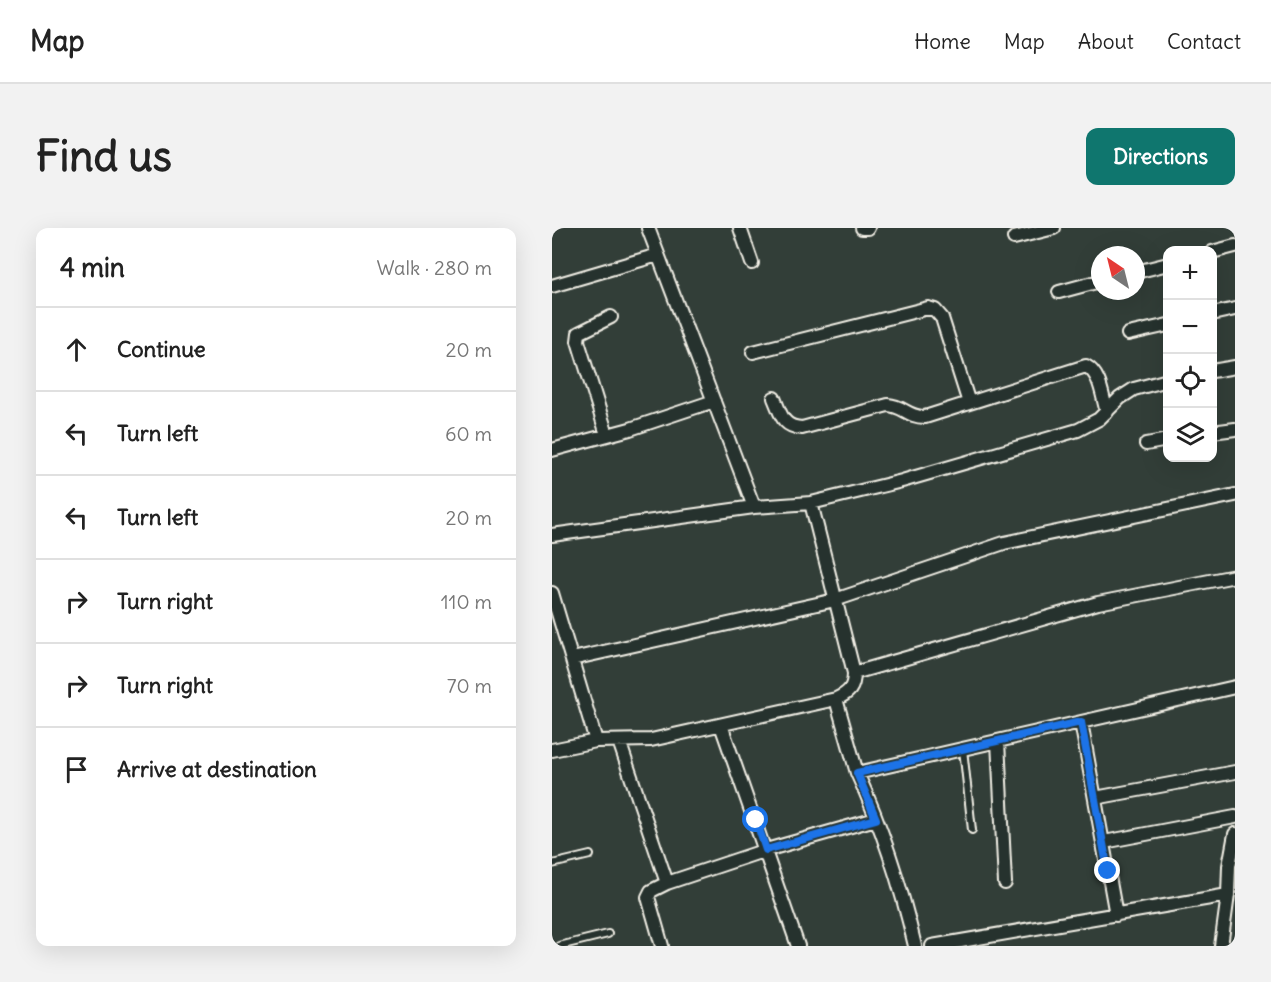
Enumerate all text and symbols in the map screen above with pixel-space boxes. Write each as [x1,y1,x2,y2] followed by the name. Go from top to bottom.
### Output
[30,23,84,59] text: Map
[914,28,971,55] text: Home
[1004,28,1045,55] text: Map
[1078,28,1134,55] text: About
[1167,28,1241,55] text: Contact
[1086,128,1235,185] button: Directions
[36,130,172,182] text: Find us
[1091,246,1145,300] north arrow
[1163,246,1217,462] map controls
[1163,246,1217,300] button: +
[60,251,125,284] text: 4 min
[376,255,492,280] text: Walk · 280 m
[1163,300,1217,354] button: −
[60,333,93,366] icon: ahead
[117,335,206,363] text: Continue
[446,337,492,362] text: 20 m
[1163,354,1217,408] button: locate
[1163,408,1217,462] button: layers
[60,417,93,450] icon: left
[117,419,198,447] text: Turn left
[445,421,492,446] text: 60 m
[60,501,93,534] icon: left
[117,503,198,531] text: Turn left
[446,505,492,530] text: 20 m
[60,585,93,618] icon: right
[117,587,213,615] text: Turn right
[441,589,492,614] text: 110 m
[60,669,93,702] icon: right
[117,671,213,699] text: Turn right
[447,673,492,698] text: 70 m
[60,753,93,786] icon: arrive
[117,755,317,783] text: Arrive at destination
[742,806,768,832] route start
[1094,857,1120,883] route end

